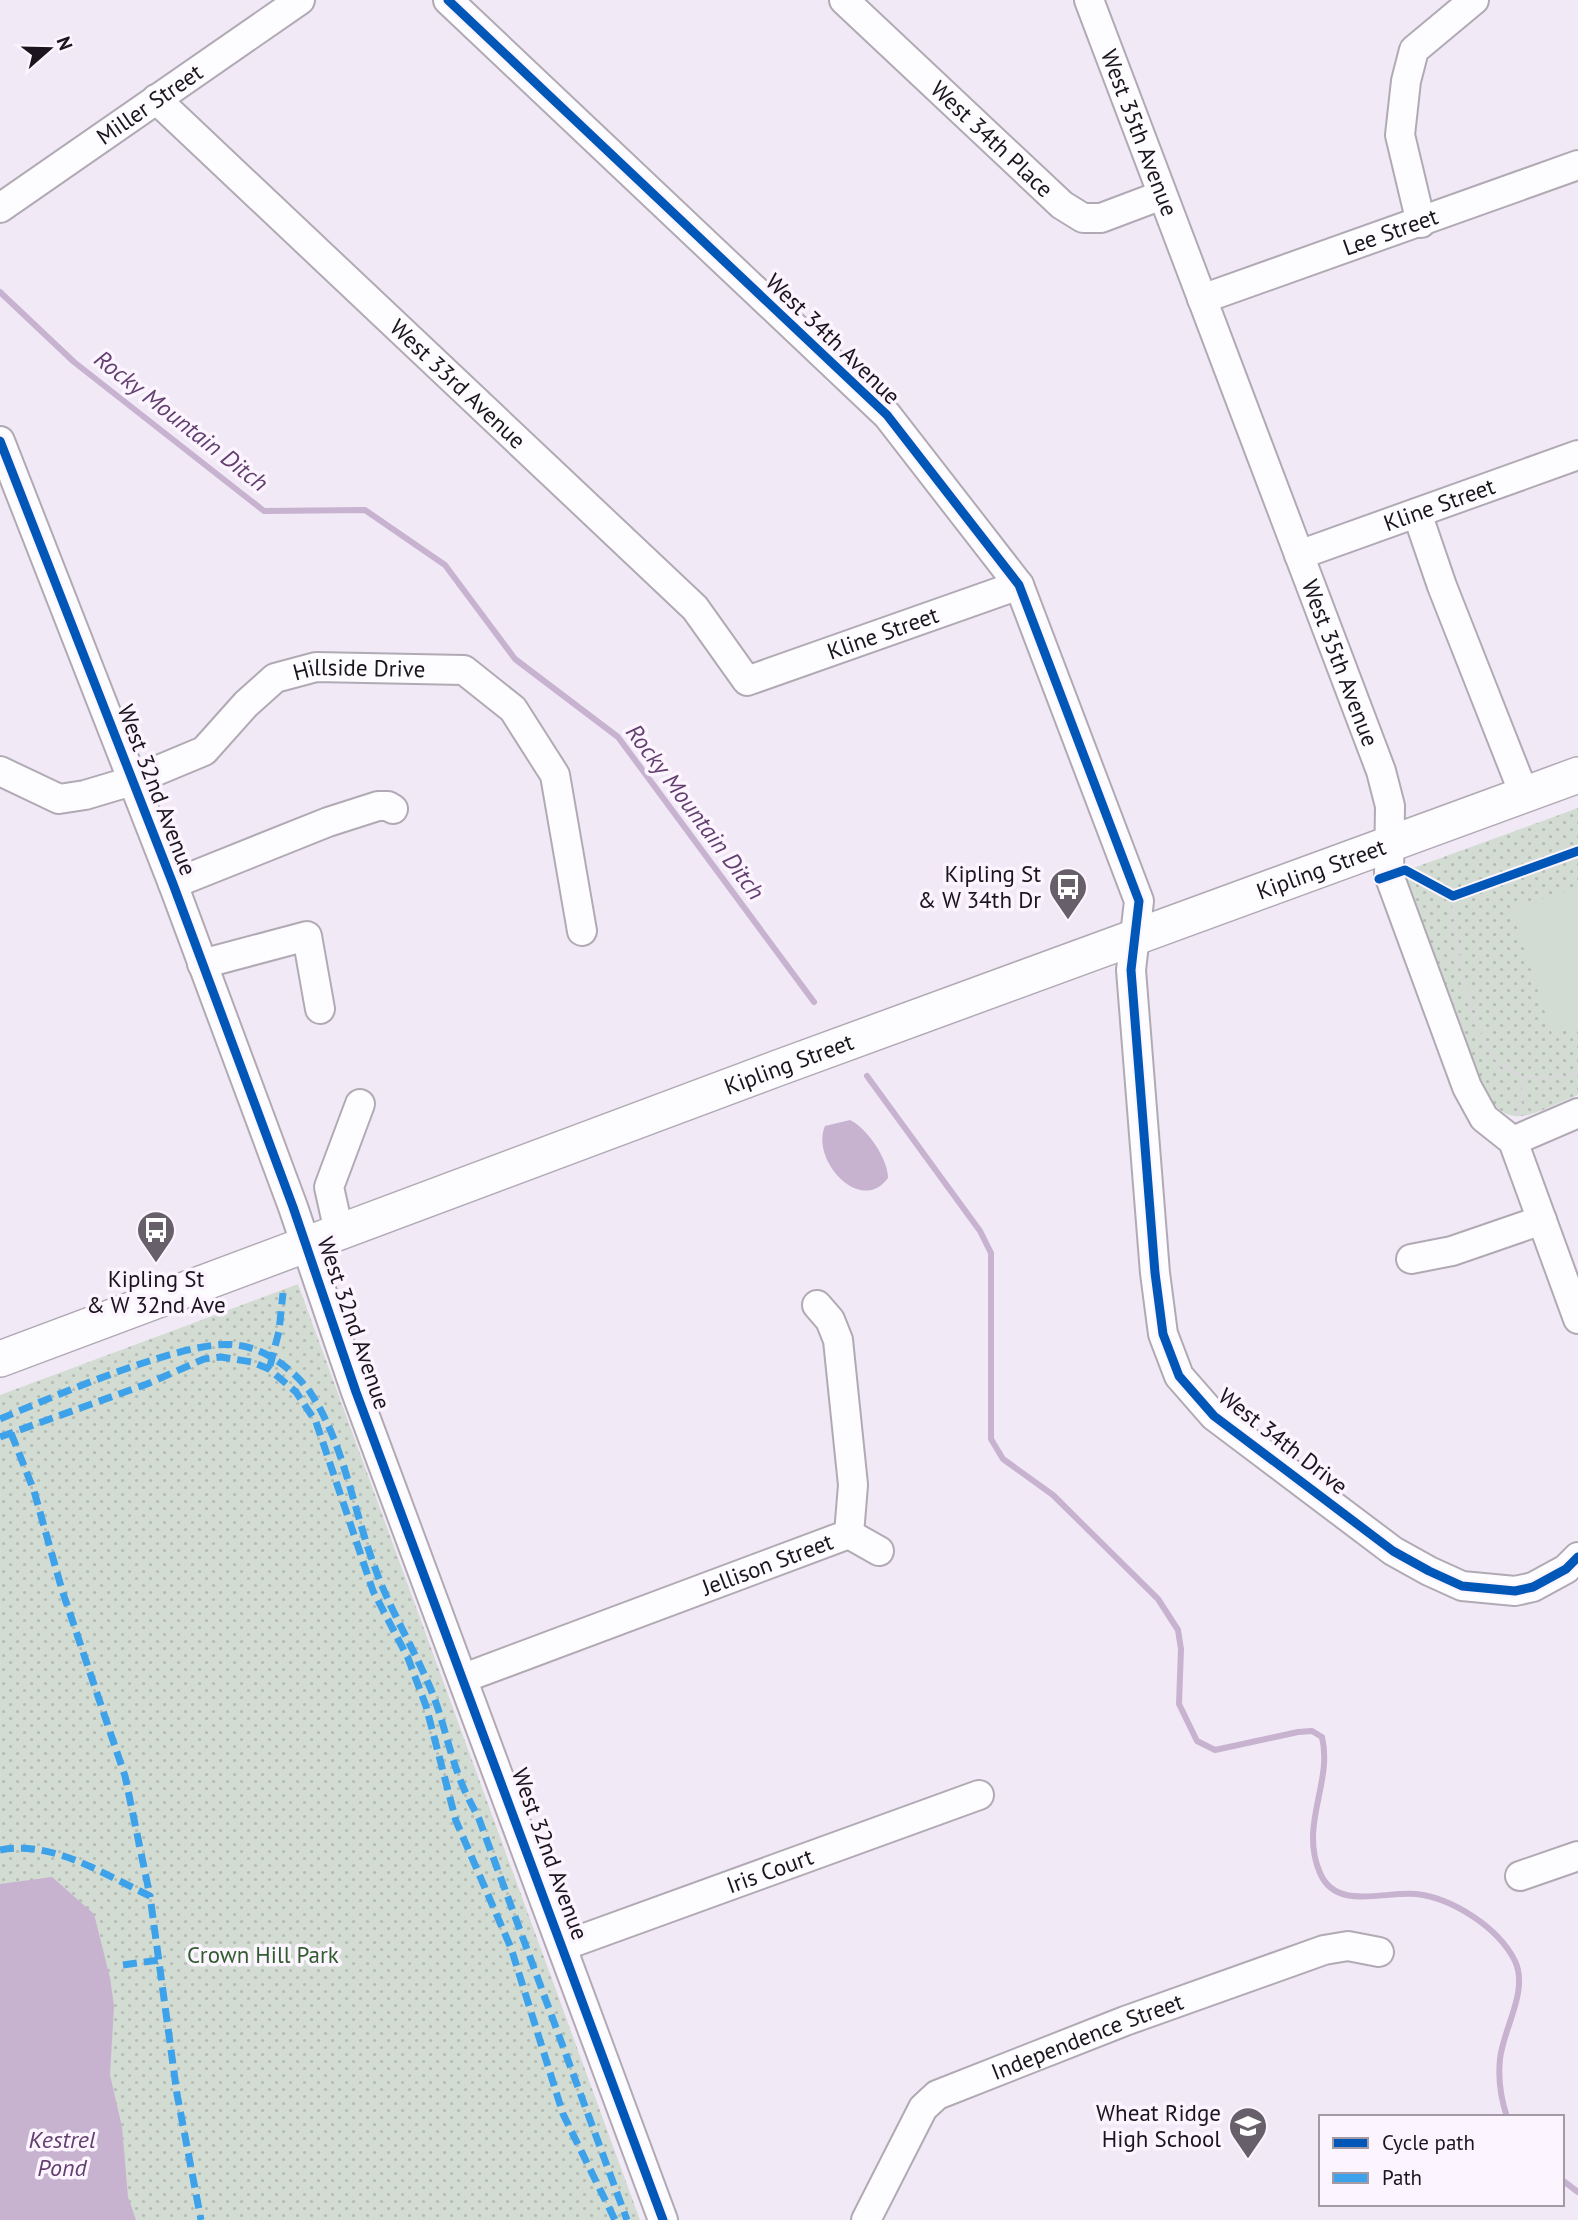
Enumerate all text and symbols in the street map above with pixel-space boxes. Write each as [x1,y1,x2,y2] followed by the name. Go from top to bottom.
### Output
[14,14,84,84] north arrow
[52,33,78,53] text: N
[1095,45,1185,220] street label: West 35th Avenue
[91,57,208,151] street label: Miller Street
[925,74,1060,203] street label: West 34th Place
[1339,201,1442,262] street label: Lee Street
[760,267,907,410] street label: West 34th Avenue
[384,313,532,455] street label: West 33rd Avenue
[88,343,274,498] water label: Rocky Mountain Ditch
[1380,471,1499,538] street label: Kline Street
[1296,575,1385,750] street label: West 35th Avenue
[823,600,942,666] street label: Kline Street
[289,652,426,687] street label: Hillside Drive
[112,700,203,879] street label: West 32nd Avenue
[619,718,772,906] water label: Rocky Mountain Ditch
[1252,832,1390,906] street label: Kipling Street
[918,859,1041,914] place label: Kipling St & W 34th Dr
[1047,866,1089,921] bus stop icon: Kipling St & W 34th Dr
[720,1027,857,1101] street label: Kipling Street
[135,1209,177,1264] bus stop icon: Kipling St & W 32nd Ave
[311,1233,398,1413] street label: West 32nd Avenue
[86,1264,226,1319] place label: Kipling St & W 32nd Ave
[1213,1381,1354,1500] street label: West 34th Drive
[697,1526,837,1602] street label: Jellison Street
[506,1764,595,1944] street label: West 32nd Avenue
[722,1841,817,1899] street label: Iris Court
[187,1940,339,1969] park label: Crown Hill Park
[987,1986,1187,2086] street label: Independence Street
[1096,2098,1221,2153] place label: Wheat Ridge High School
[1227,2105,1269,2160] school or university icon: Wheat Ridge High School
[1319,2115,1564,2206] legend
[29,2124,96,2183] water label: Kestrel Pond
[1382,2129,1475,2156] text: Cycle path
[1382,2164,1422,2191] text: Path

